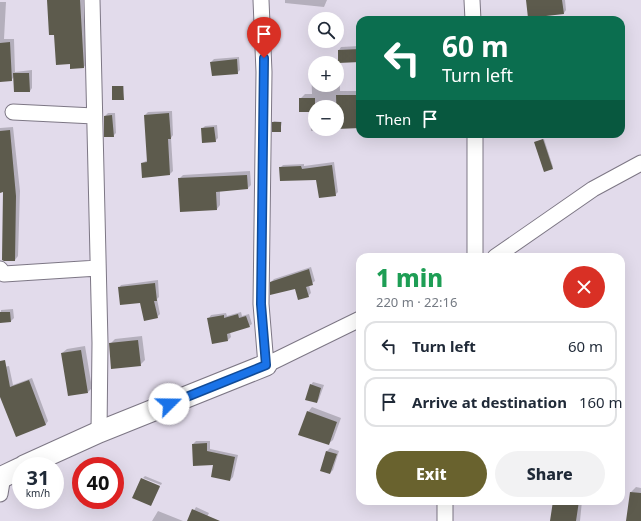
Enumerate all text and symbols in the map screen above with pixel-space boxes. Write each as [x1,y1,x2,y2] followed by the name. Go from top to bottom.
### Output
[308,12,344,136] map controls
[308,12,344,48] button: search
[247,17,281,58] pin
[253,23,275,45] icon: arrive
[442,27,509,65] text: 60 m
[376,32,428,84] icon: left
[308,56,344,92] button: +
[442,63,513,87] text: Turn left
[308,100,344,136] button: −
[419,108,441,130] icon: arrive
[376,109,411,129] text: Then
[376,261,443,294] text: 1 min
[563,266,605,308] button: close
[376,293,457,311] text: 220 m · 22:16
[378,335,400,357] icon: left
[412,336,476,356] text: Turn left
[568,336,603,356] text: 60 m
[148,383,190,425] position arrow
[378,391,400,413] icon: arrive
[412,392,567,412] text: Arrive at destination
[579,392,623,412] text: 160 m
[376,451,487,497] button: Exit
[495,451,605,497] button: Share
[72,457,124,509] speed limit sign: 40
[27,464,49,491] text: 31
[26,486,50,500] text: km/h

